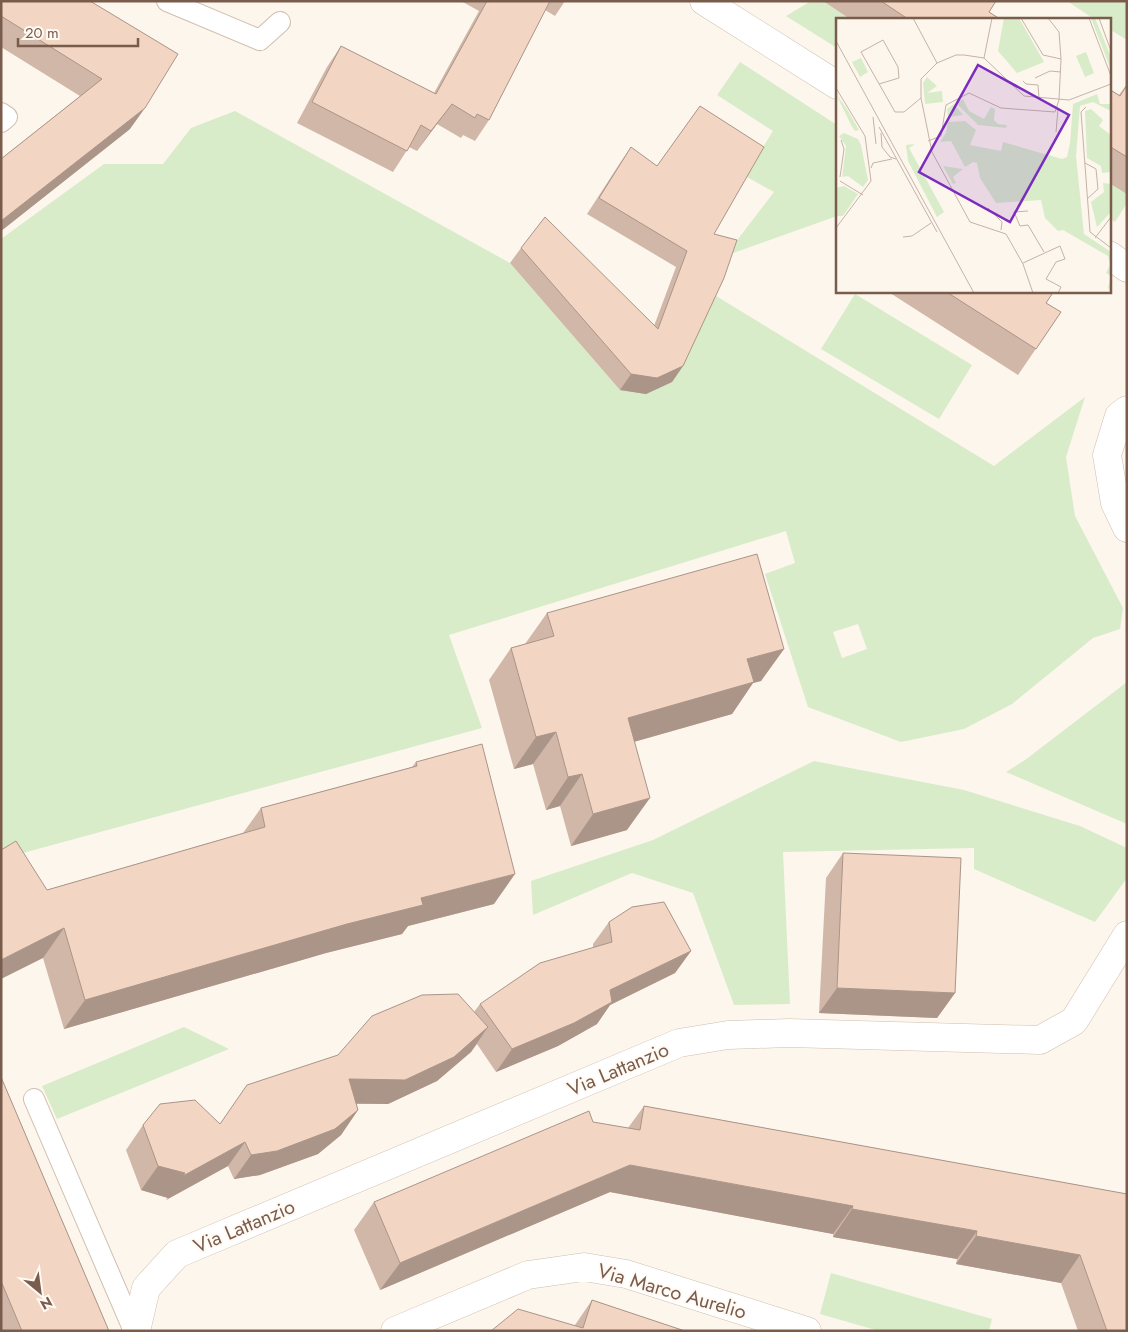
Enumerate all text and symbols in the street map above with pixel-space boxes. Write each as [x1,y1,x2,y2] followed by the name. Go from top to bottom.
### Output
[18,15,138,47] scale bar
[836,18,1110,292] inset map
[25,22,59,44] text: 20 m
[563,1035,673,1104] street label: Via Lattanzio
[189,1192,299,1261] street label: Via Lattanzio
[594,1256,750,1327] street label: Via Marco Aurelio
[15,1267,65,1317] north arrow
[37,1292,56,1315] text: N

